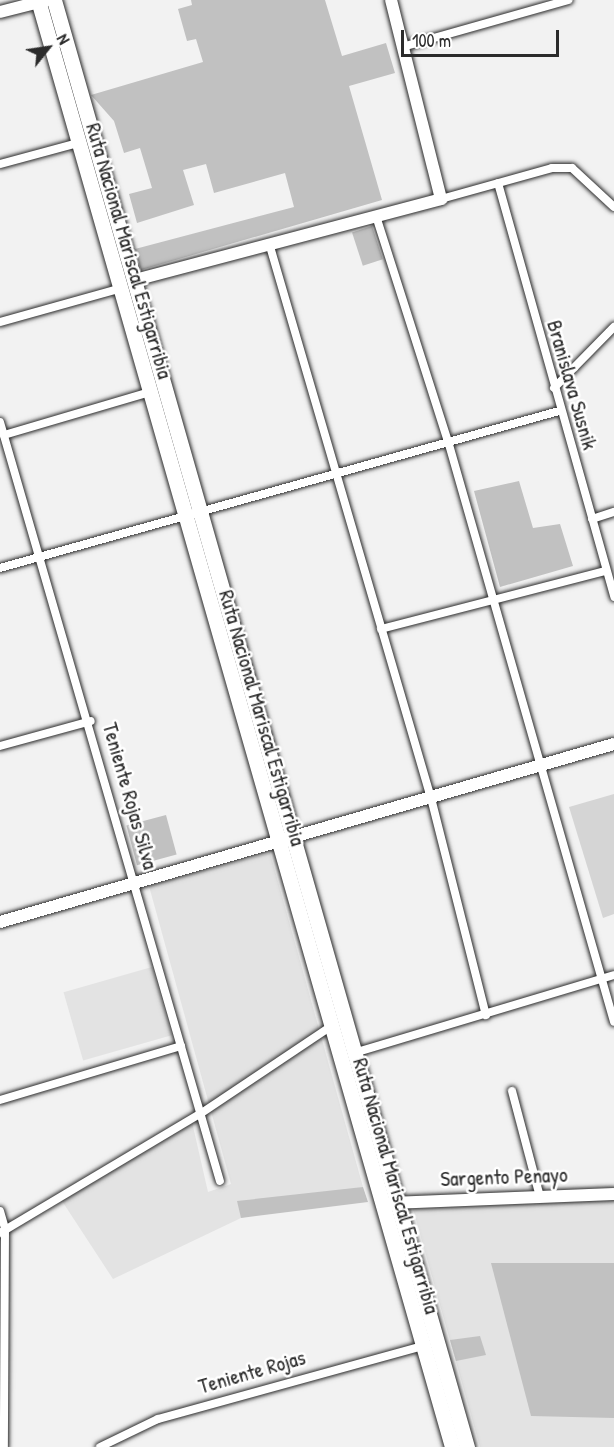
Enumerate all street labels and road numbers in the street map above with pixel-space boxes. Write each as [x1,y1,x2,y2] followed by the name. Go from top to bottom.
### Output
[80,120,178,382] street label: Ruta Nacional Mariscal Estigarribia
[541,317,603,453] street label: Branislava Susnik
[213,587,311,849] street label: Ruta Nacional Mariscal Estigarribia
[97,720,163,872] street label: Teniente Rojas Silva
[347,1055,445,1317] street label: Ruta Nacional Mariscal Estigarribia
[440,1162,568,1192] street label: Sargento Penayo
[196,1345,308,1399] street label: Teniente Rojas

